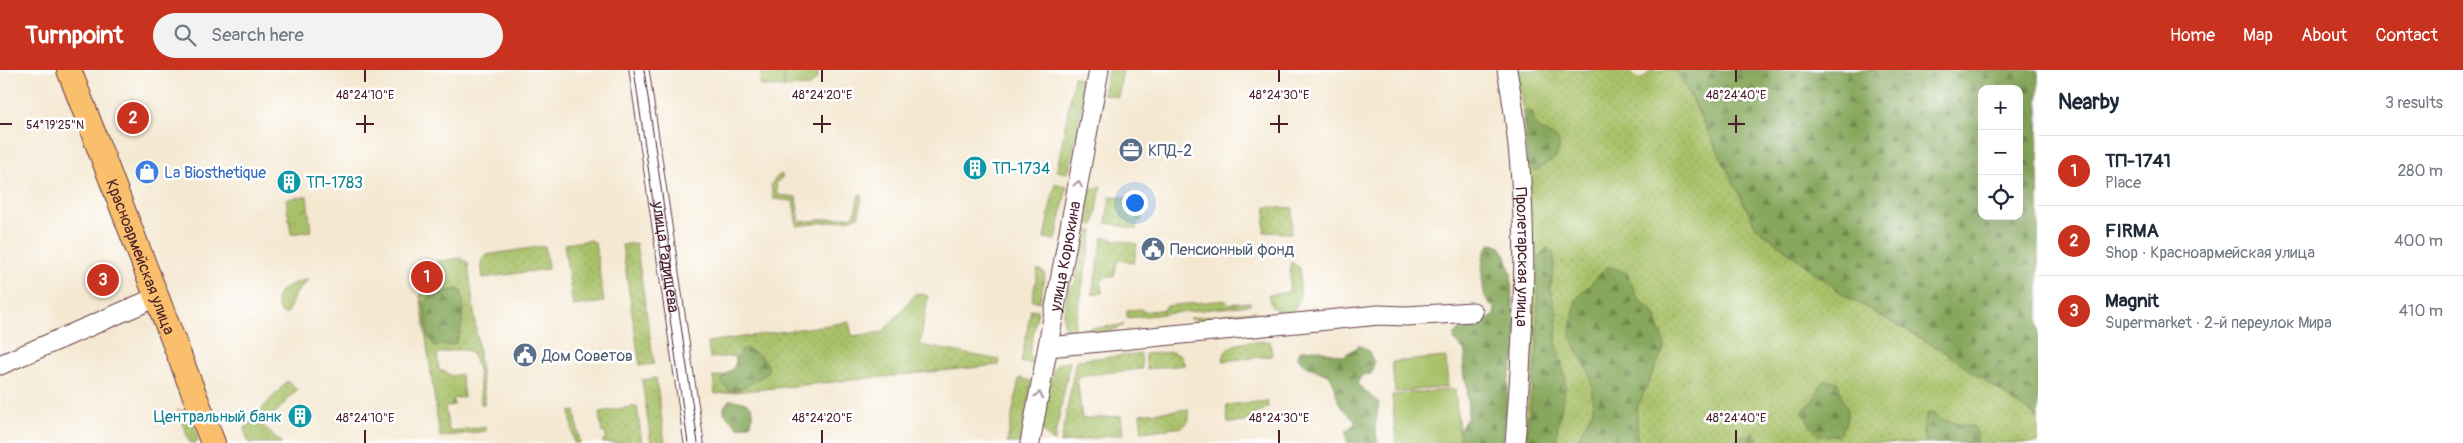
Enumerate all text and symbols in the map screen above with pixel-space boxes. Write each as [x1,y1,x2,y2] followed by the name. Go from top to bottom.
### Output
[153,13,503,58] search box
[25,21,123,50] text: Turnpoint
[171,21,199,49] icon: search
[211,23,304,47] text: Search here
[2170,24,2215,47] text: Home
[2243,24,2273,47] text: Map
[2301,24,2347,47] text: About
[2375,24,2438,47] text: Contact
[1978,85,2023,220] map controls
[1978,85,2023,130] button: +
[336,88,394,103] text: 48°24'10"E
[792,88,852,103] text: 48°24'20"E
[1249,88,1309,103] text: 48°24'30"E
[1706,88,1766,103] text: 48°24'40"E
[2058,89,2119,116] text: Nearby
[2385,93,2443,113] text: 3 results
[117,99,149,137] pin: 2
[26,118,84,133] text: 54°19'25"N
[1978,130,2023,175] button: −
[1118,137,1144,163] office icon: КПД-2
[1148,141,1192,161] place label: КПД-2
[2105,149,2171,173] text: ТП-1741
[962,155,988,181] building icon: ТП-1734
[134,159,160,185] shop icon: La Biosthetique
[992,159,1050,179] place label: ТП-1734
[2071,161,2077,181] text: 1
[2397,161,2443,181] text: 280 m
[164,163,266,183] place label: La Biosthetique
[276,169,302,195] building icon: ТП-1783
[306,173,363,193] place label: ТП-1783
[2105,173,2141,193] text: Place
[1978,175,2023,220] button: locate
[101,176,179,337] street label: Красноармейская улица
[1073,179,1083,188] one-way arrow
[1511,187,1533,327] street label: Пролетарская улица
[1122,190,1148,216] your location
[647,199,684,314] street label: улица Радищева
[1045,199,1086,314] street label: улица Корюкина
[2105,219,2159,243] text: FIRMA
[2070,231,2078,251] text: 2
[2394,231,2443,251] text: 400 m
[1140,236,1166,262] public building icon: Пенсионный фонд
[1170,240,1295,260] place label: Пенсионный фонд
[2105,243,2315,263] text: Shop · Красноармейская улица
[411,258,443,296] pin: 1
[87,261,119,299] pin: 3
[2105,289,2159,313] text: Magnit
[2070,301,2078,321] text: 3
[2399,301,2443,321] text: 410 m
[2105,313,2332,333] text: Supermarket · 2-й переулок Мира
[512,342,538,368] public building icon: Дом Советов
[541,346,633,366] place label: Дом Советов
[1034,391,1044,399] one-way arrow
[287,403,313,429] building icon: Центральный банк
[154,407,282,427] place label: Центральный банк
[336,411,394,426] text: 48°24'10"E
[792,411,852,426] text: 48°24'20"E
[1249,411,1309,426] text: 48°24'30"E
[1706,411,1766,426] text: 48°24'40"E

